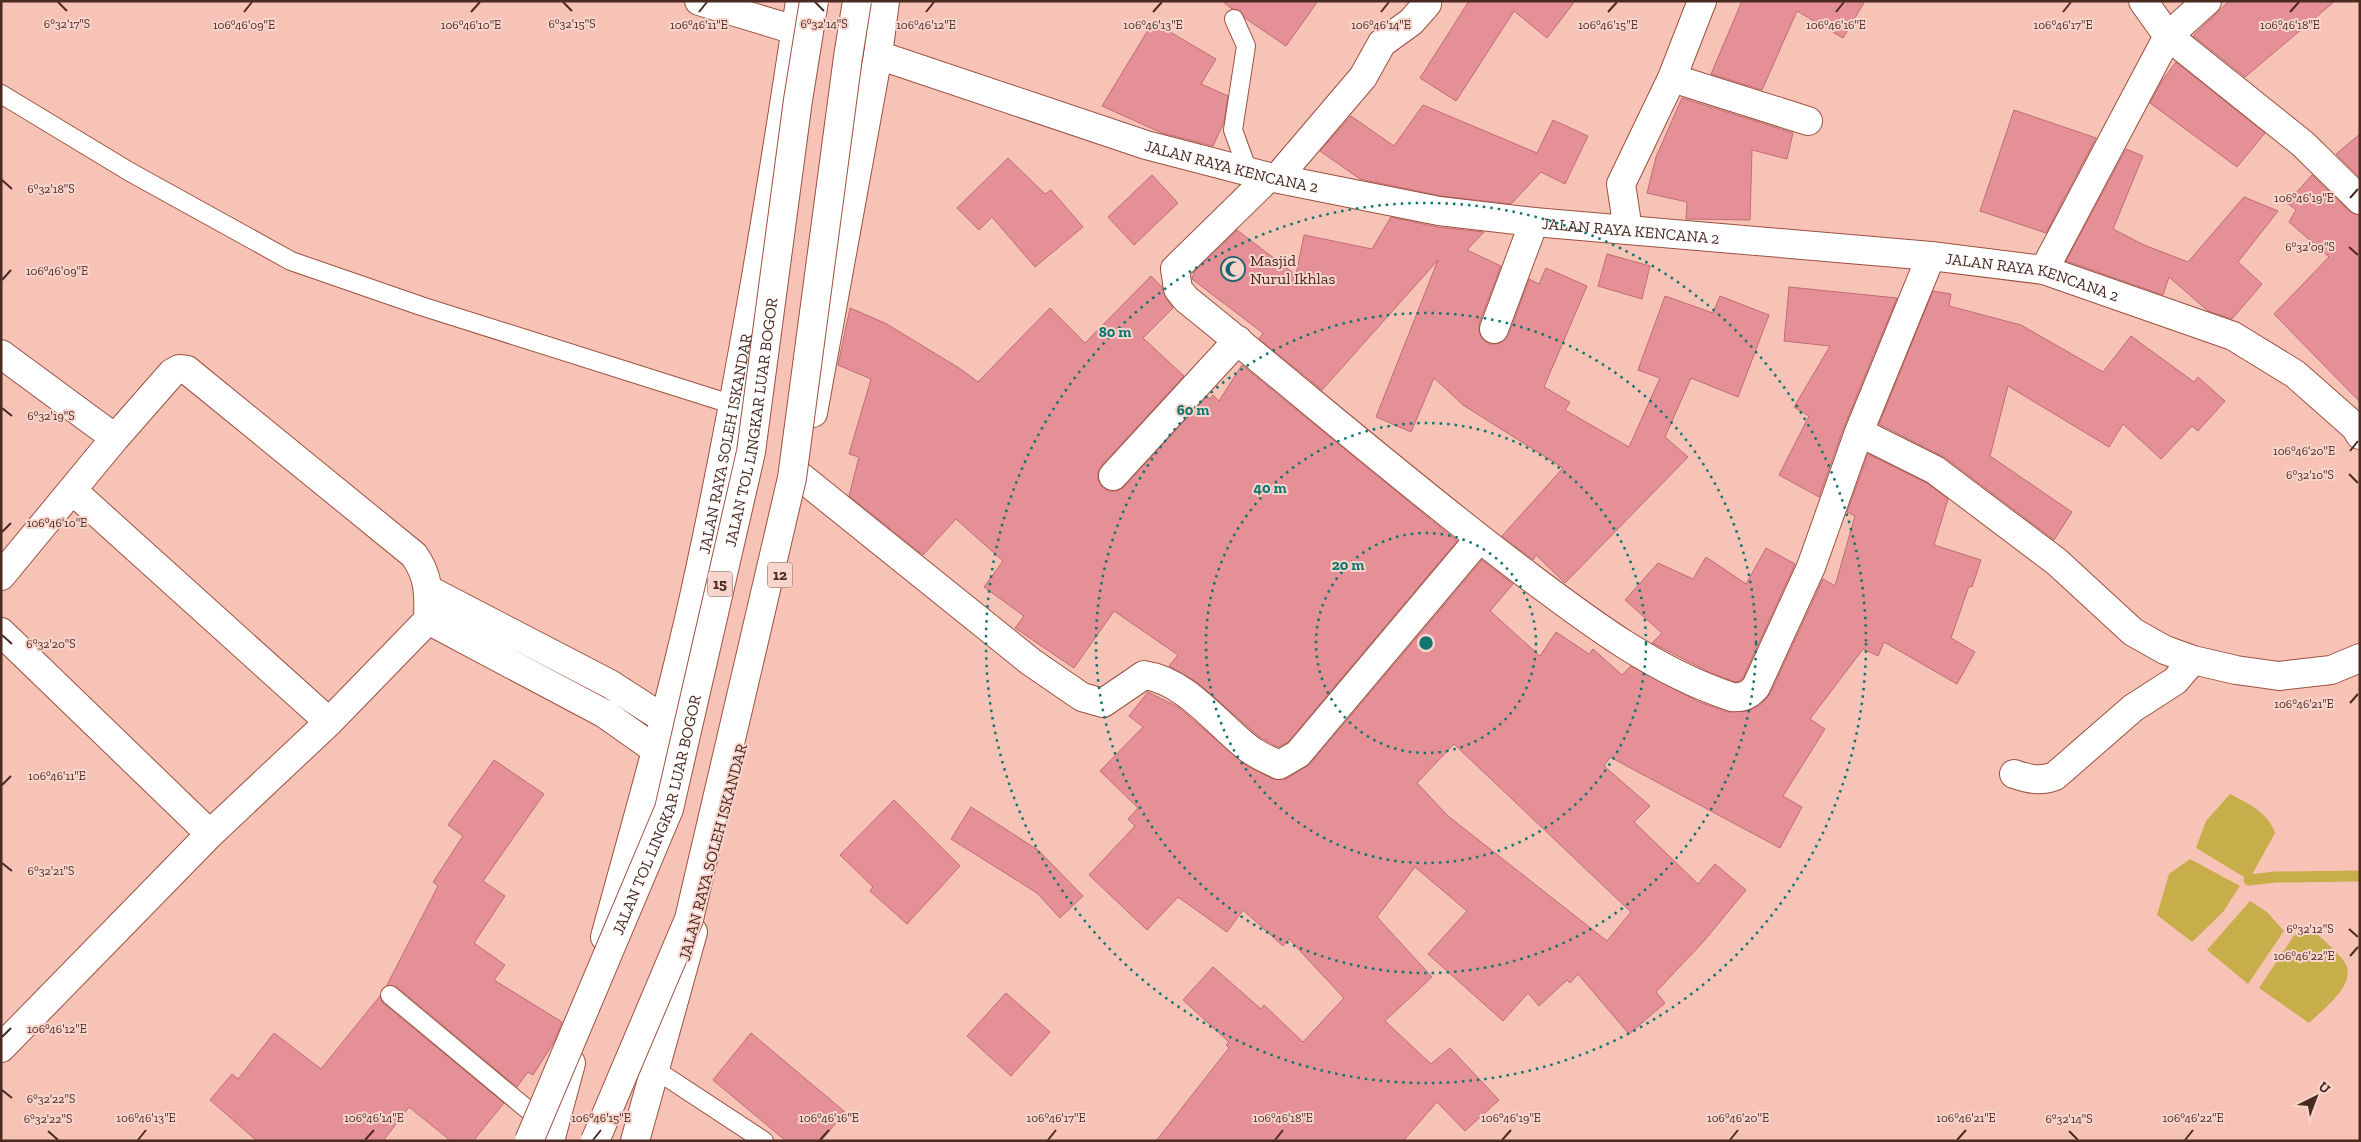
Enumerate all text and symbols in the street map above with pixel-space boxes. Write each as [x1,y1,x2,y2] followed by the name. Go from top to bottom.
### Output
[44,17,90,31] text: 6°32'17"S
[548,17,596,31] text: 6°32'15"S
[800,17,848,31] text: 6°32'14"S
[213,18,275,32] text: 106°46'09"E
[441,18,501,32] text: 106°46'10"E
[670,18,728,32] text: 106°46'11"E
[896,18,956,32] text: 106°46'12"E
[1123,18,1183,32] text: 106°46'13"E
[1351,18,1411,32] text: 106°46'14"E
[1578,18,1638,32] text: 106°46'15"E
[1806,18,1866,32] text: 106°46'16"E
[2034,18,2092,32] text: 106°46'17"E
[2260,18,2320,32] text: 106°46'18"E
[1143,136,1320,196] street label: JALAN RAYA KENCANA 2
[27,182,75,196] text: 6°32'18"S
[2274,191,2334,205] text: 106°46'19"E
[1541,213,1720,247] street label: JALAN RAYA KENCANA 2
[2285,240,2335,254] text: 6°32'09"S
[1944,248,2122,305] street label: JALAN RAYA KENCANA 2
[1250,251,1335,288] place label: Masjid Nurul Ikhlas
[1220,256,1246,282] mosque icon: Masjid Nurul Ikhlas
[26,264,88,278] text: 106°46'09"E
[720,296,781,548] street label: JALAN TOL LINGKAR LUAR BOGOR
[1099,323,1131,341] text: 80 m
[694,332,755,555] street label: JALAN RAYA SOLEH ISKANDAR
[1177,401,1209,419] text: 60 m
[27,409,75,423] text: 6°32'19"S
[2273,444,2335,458] text: 106°46'20"E
[2286,468,2334,482] text: 6°32'10"S
[1253,479,1287,497] text: 40 m
[27,516,87,530] text: 106°46'10"E
[1332,556,1364,574] text: 20 m
[768,562,792,588] road number: 12
[708,572,732,596] road number: 15
[1417,634,1435,652] centre of rings
[26,637,76,651] text: 6°32'20"S
[608,693,704,938] street label: JALAN TOL LINGKAR LUAR BOGOR
[2274,697,2334,711] text: 106°46'21"E
[675,741,751,963] street label: JALAN RAYA SOLEH ISKANDAR
[28,769,86,783] text: 106°46'11"E
[28,864,74,878] text: 6°32'21"S
[2286,922,2334,936] text: 6°32'12"S
[2273,949,2335,963] text: 106°46'22"E
[27,1022,87,1036] text: 106°46'12"E
[2291,1072,2341,1122] north arrow
[2315,1078,2334,1097] text: U
[27,1092,75,1106] text: 6°32'22"S
[116,1111,176,1125] text: 106°46'13"E
[344,1111,404,1125] text: 106°46'14"E
[571,1111,631,1125] text: 106°46'15"E
[799,1111,859,1125] text: 106°46'16"E
[1027,1111,1085,1125] text: 106°46'17"E
[1253,1111,1313,1125] text: 106°46'18"E
[1481,1111,1541,1125] text: 106°46'19"E
[1707,1111,1769,1125] text: 106°46'20"E
[1936,1111,1996,1125] text: 106°46'21"E
[2162,1111,2224,1125] text: 106°46'22"E
[24,1112,72,1126] text: 6°32'22"S
[2045,1112,2093,1126] text: 6°32'14"S

